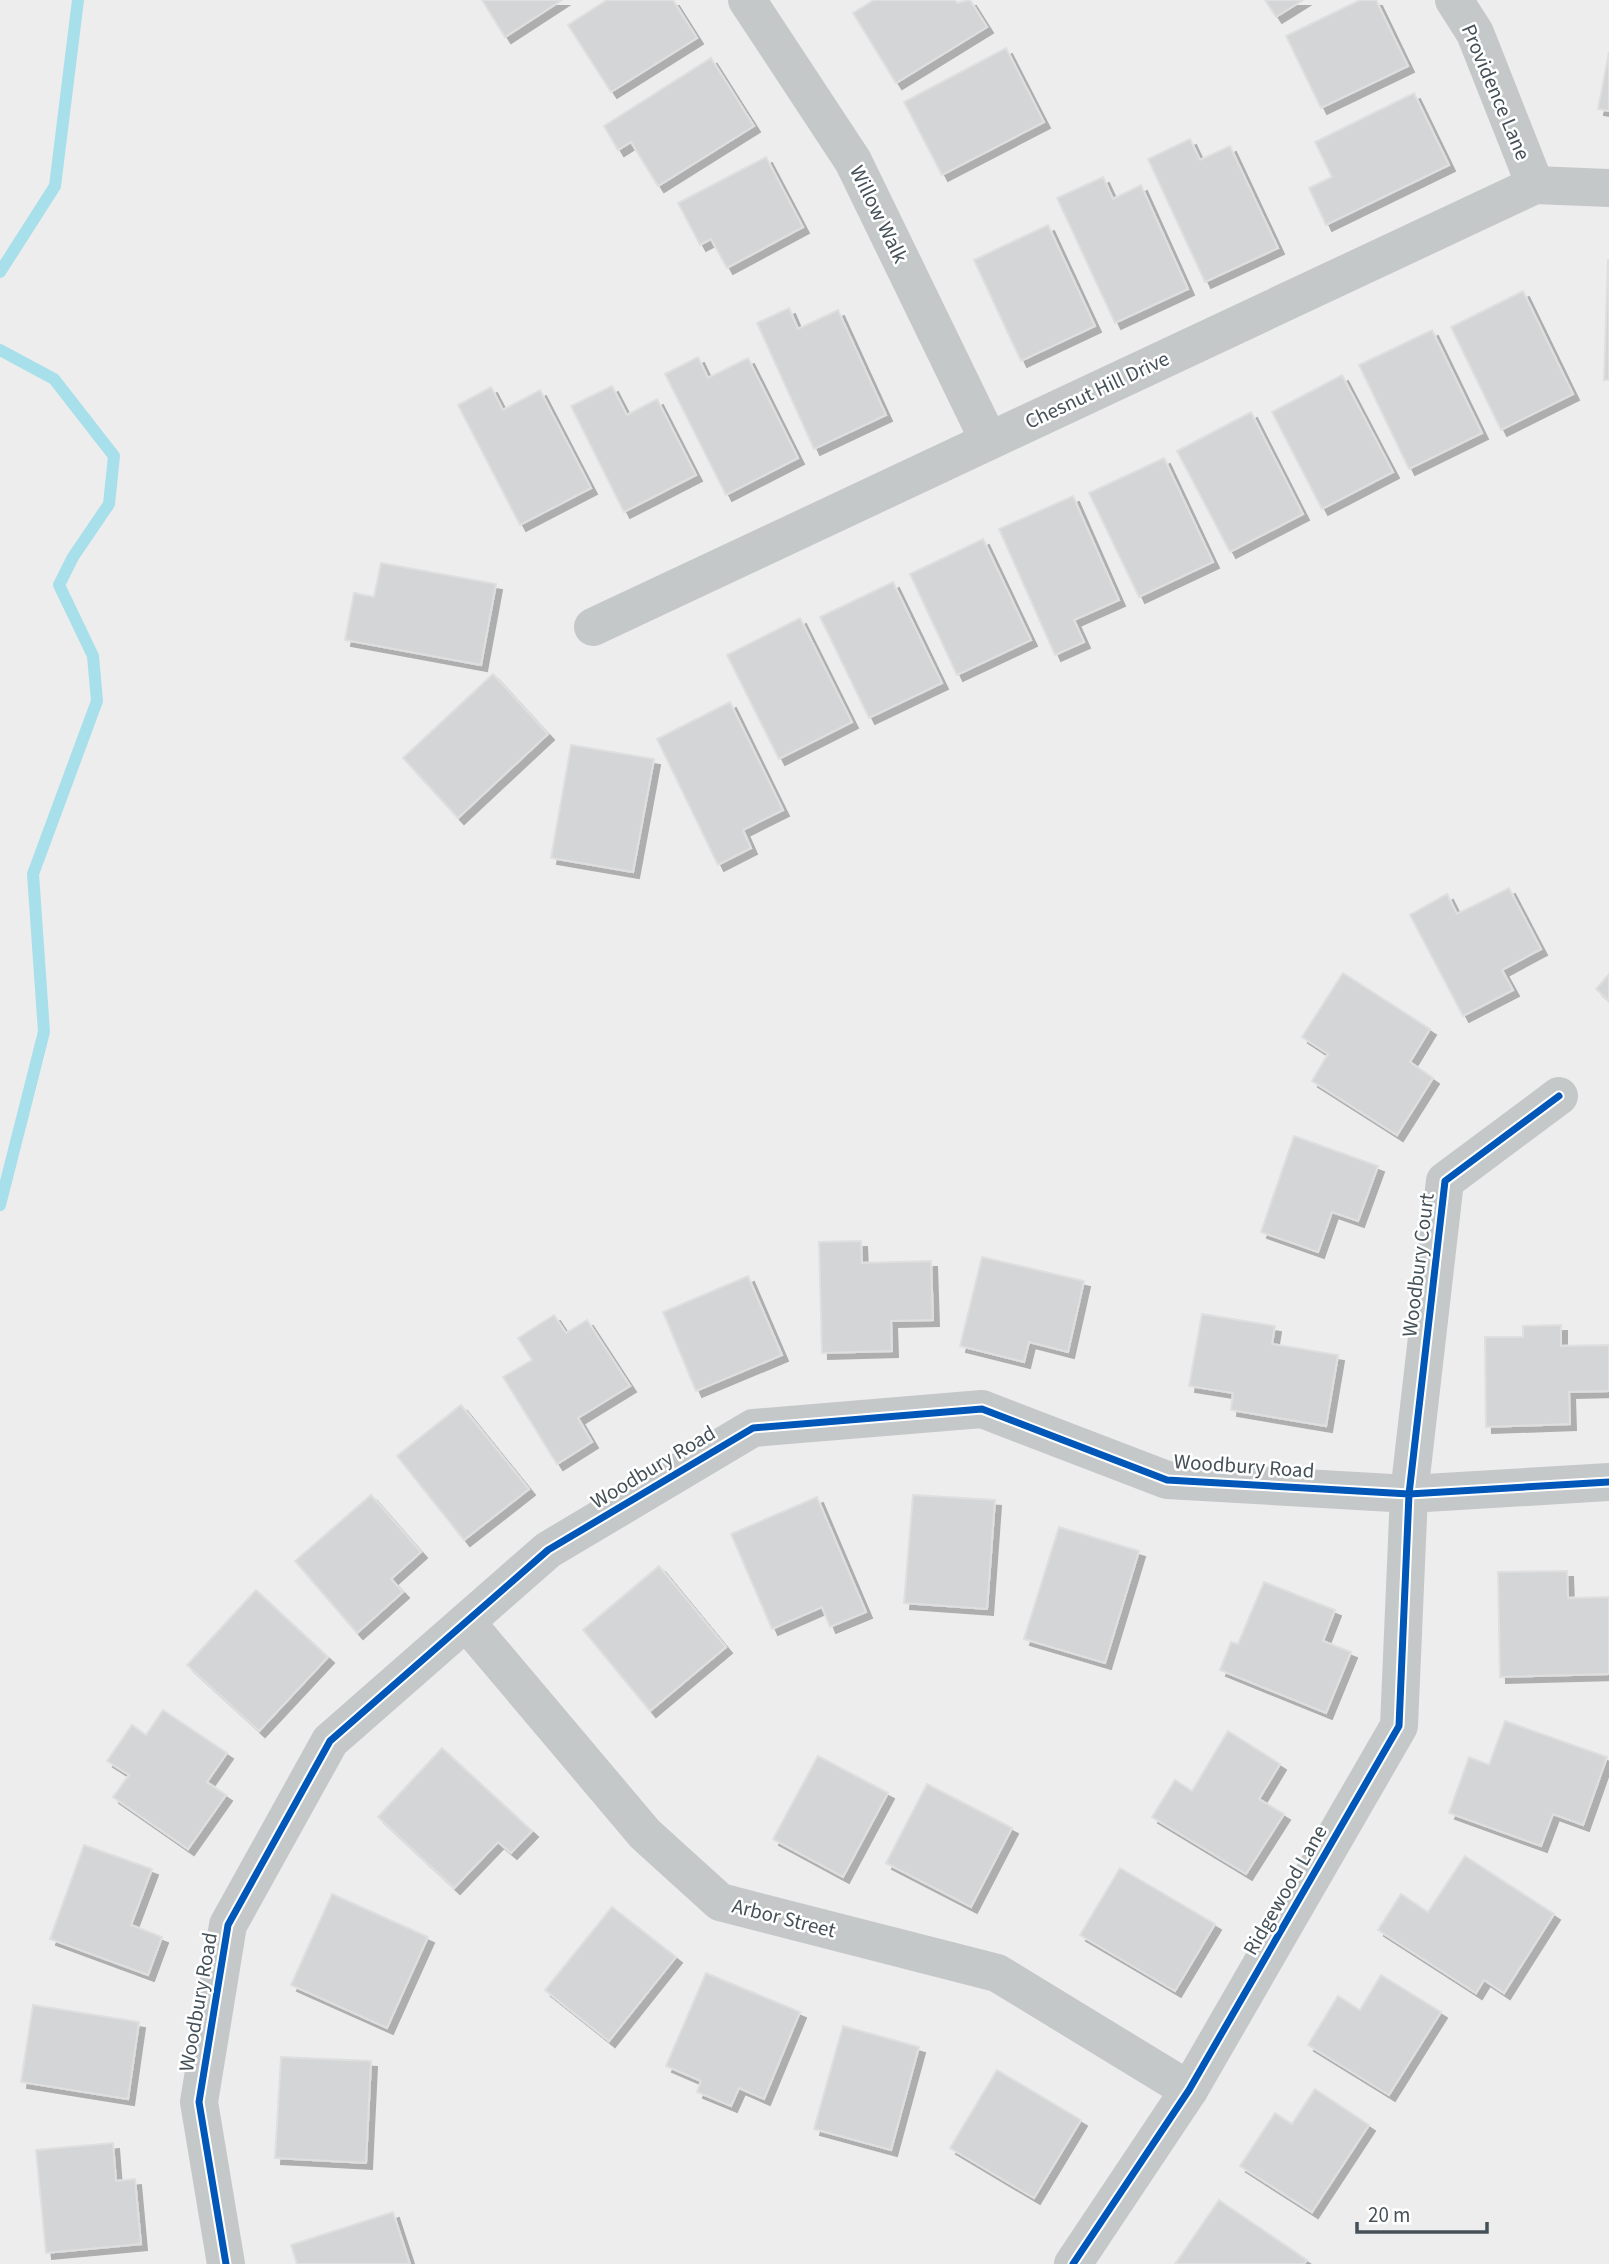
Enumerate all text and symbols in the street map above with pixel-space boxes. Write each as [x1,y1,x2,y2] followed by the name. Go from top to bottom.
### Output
[1454,19,1538,165] street label: Providence Lane
[842,160,916,269] street label: Willow Walk
[1020,343,1174,437] street label: Chesnut Hill Drive
[1394,1191,1442,1339] street label: Woodbury Court
[585,1418,721,1516] street label: Woodbury Road
[1173,1446,1315,1486] street label: Woodbury Road
[1236,1819,1334,1961] street label: Ridgewood Lane
[729,1891,839,1945] street label: Arbor Street
[171,1930,225,2074] street label: Woodbury Road
[1357,2190,1486,2234] scale bar
[1368,2200,1410,2230] text: 20 m

